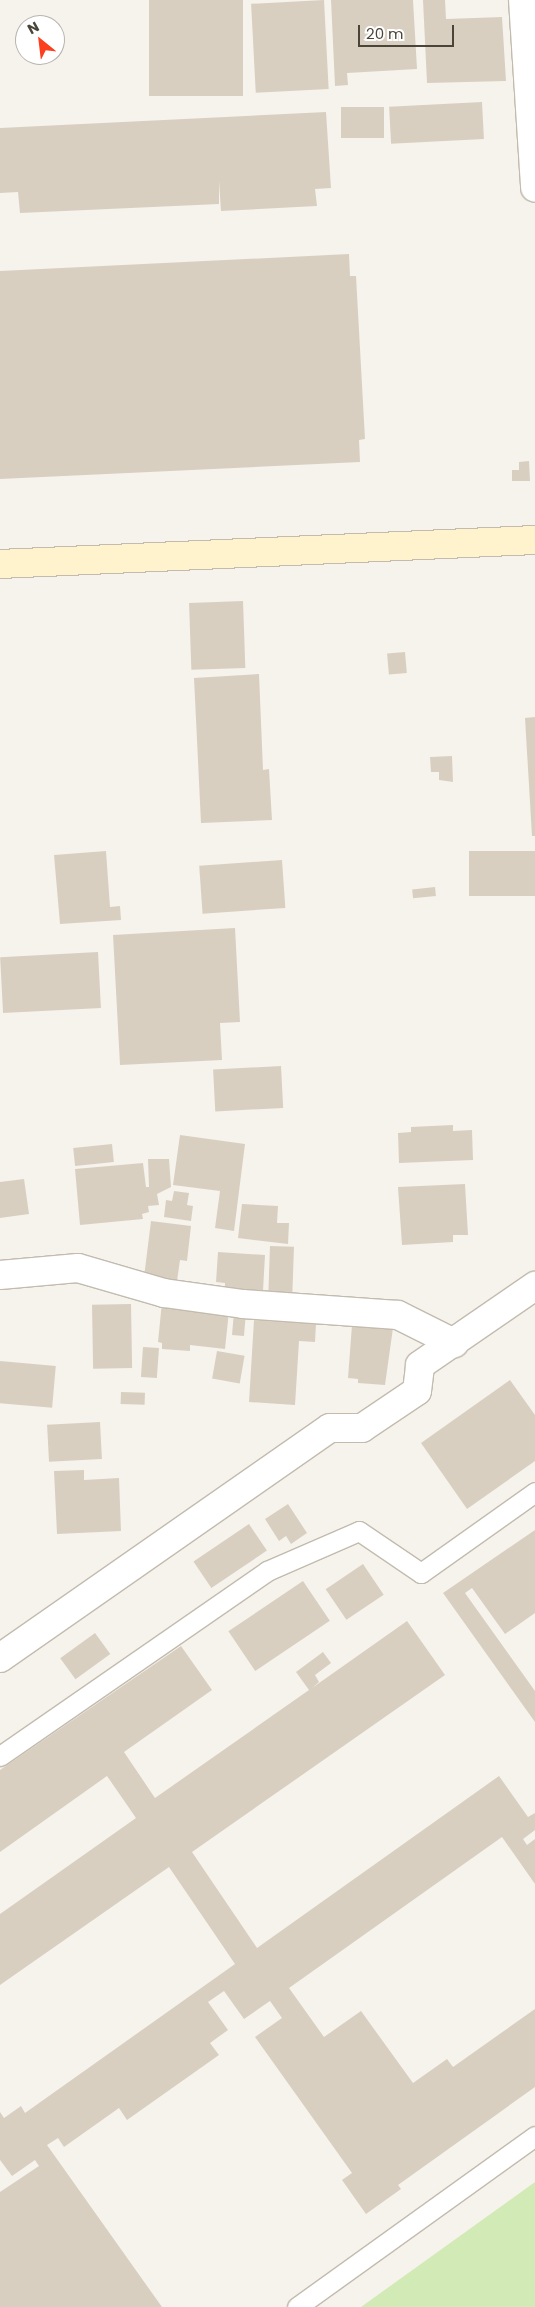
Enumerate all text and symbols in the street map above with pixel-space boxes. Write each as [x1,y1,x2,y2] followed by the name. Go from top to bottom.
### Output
[15,15,65,65] north arrow
[360,15,456,47] scale bar
[24,16,43,39] text: N
[366,23,404,44] text: 20 m

